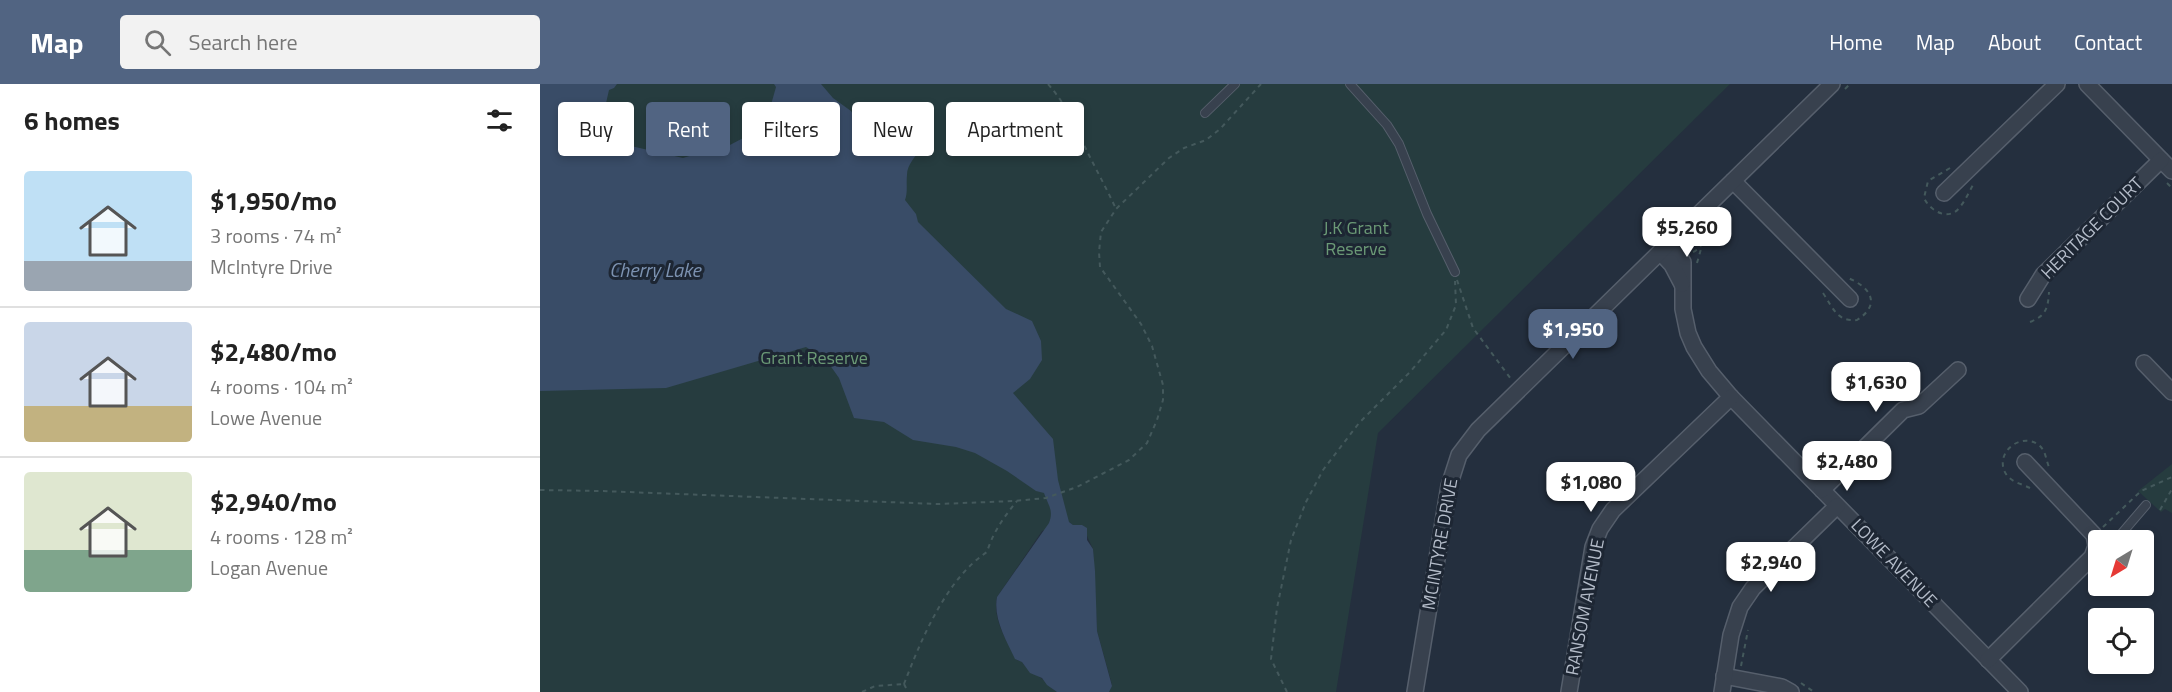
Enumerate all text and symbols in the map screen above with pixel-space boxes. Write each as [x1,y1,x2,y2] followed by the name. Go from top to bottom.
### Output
[120,15,540,69] search box
[30,21,84,64] text: Map
[189,25,298,59] text: Search here
[141,26,174,59] icon: search
[1829,26,1883,58] text: Home
[1916,26,1955,58] text: Map
[1988,26,2041,58] text: About
[2074,26,2142,58] text: Contact
[24,101,120,140] text: 6 homes
[558,102,634,156] chip: Buy
[646,102,730,156] chip: Rent
[742,102,840,156] chip: Filters
[852,102,934,156] chip: New
[946,102,1084,156] chip: Apartment
[483,104,516,137] icon: filters
[2034,170,2149,285] street label: HERITAGE COURT
[210,181,337,220] text: $1,950/mo
[72,195,144,267] icon: home
[1638,207,1736,258] pin: $5,260
[1656,211,1718,242] text: $5,260
[1323,214,1389,262] park label: J.K Grant Reserve
[210,220,342,251] text: 3 rooms · 74 m²
[210,251,333,282] text: McIntyre Drive
[609,254,703,285] water label: Cherry Lake
[1524,309,1622,360] pin: $1,950
[1542,313,1604,344] text: $1,950
[210,332,337,371] text: $2,480/mo
[760,344,868,371] park label: Grant Reserve
[72,346,144,418] icon: home
[1827,362,1925,413] pin: $1,630
[1845,366,1907,397] text: $1,630
[210,371,353,402] text: 4 rooms · 104 m²
[210,402,322,433] text: Lowe Avenue
[1798,441,1896,492] pin: $2,480
[1816,445,1878,476] text: $2,480
[1542,462,1640,513] pin: $1,080
[1560,466,1622,497] text: $1,080
[1415,476,1464,612] street label: MCINTYRE DRIVE
[210,482,337,521] text: $2,940/mo
[72,496,144,568] icon: home
[1845,512,1944,613] street label: LOWE AVENUE
[210,521,353,552] text: 4 rooms · 128 m²
[2088,530,2154,596] north arrow
[2088,530,2154,674] map controls
[1558,536,1611,678] street label: RANSOM AVENUE
[1722,542,1820,593] pin: $2,940
[1740,546,1802,577] text: $2,940
[210,552,328,583] text: Logan Avenue
[2088,608,2154,674] button: locate

